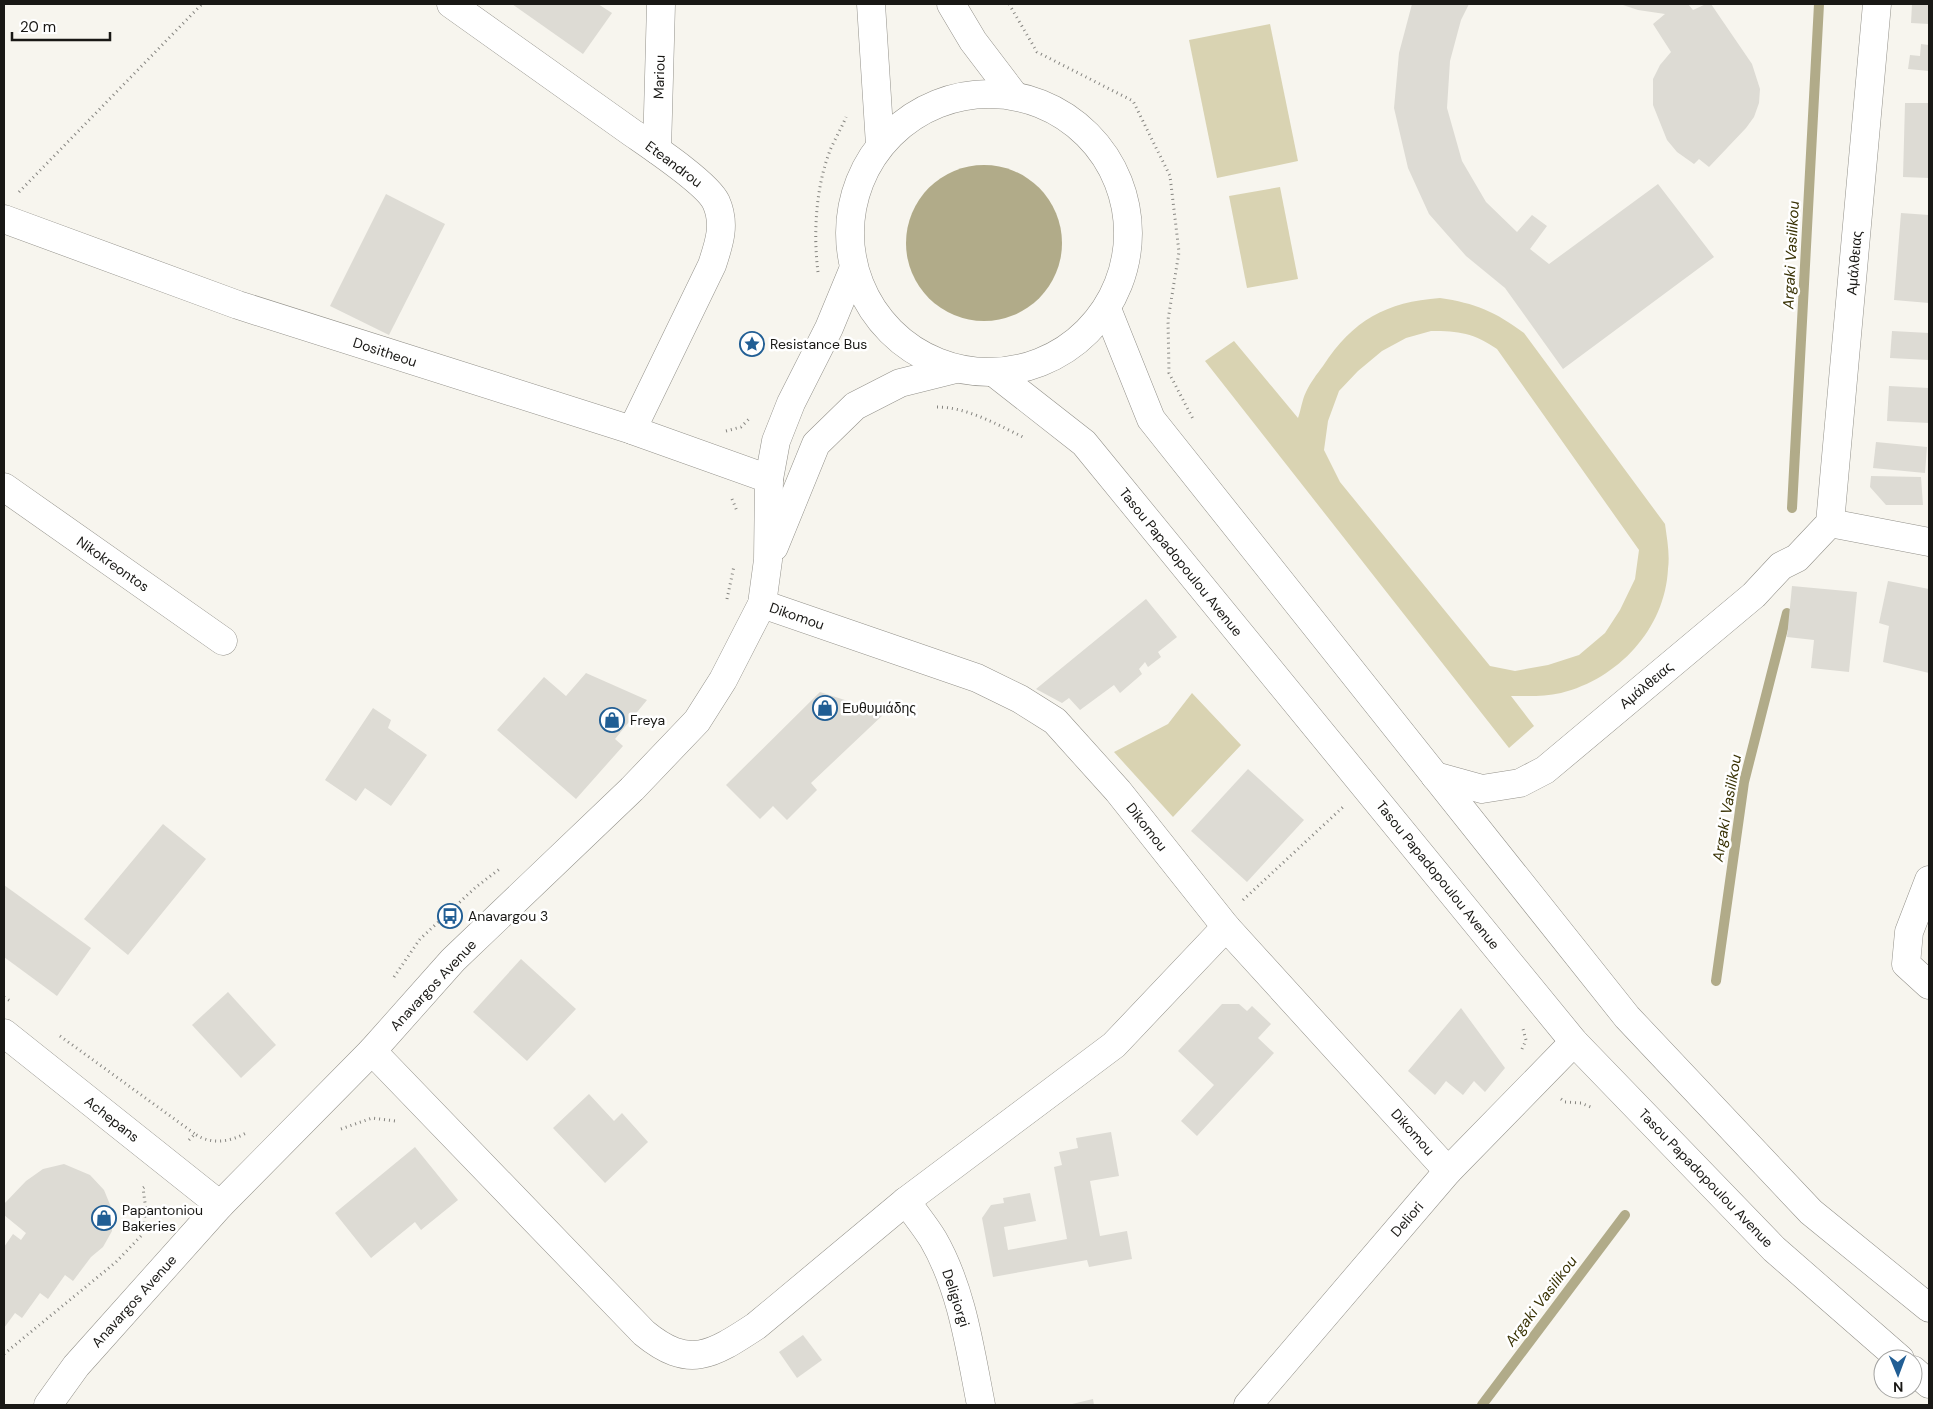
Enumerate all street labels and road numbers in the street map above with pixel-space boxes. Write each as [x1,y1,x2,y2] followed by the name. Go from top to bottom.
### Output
[649,55,669,99] street label: Mariou
[642,137,706,191] street label: Eteandrou
[1842,230,1866,296] street label: Αμάλθειας
[351,333,419,371] street label: Dositheou
[1115,484,1247,640] street label: Tasou Papadopoulou Avenue
[73,532,153,596] street label: Nikokreontos
[767,598,827,634] street label: Dikomou
[1616,657,1677,713] street label: Αμάλθειας
[1372,797,1504,953] street label: Tasou Papadopoulou Avenue
[1122,799,1172,855] street label: Dikomou
[386,935,480,1034] street label: Anavargos Avenue
[81,1092,143,1146] street label: Achepans
[1387,1105,1439,1159] street label: Dikomou
[1635,1105,1777,1251] street label: Tasou Papadopoulou Avenue
[1387,1198,1427,1240] street label: Deliori
[88,1251,180,1351] street label: Anavargos Avenue
[938,1267,974,1329] street label: Deligiorgi

